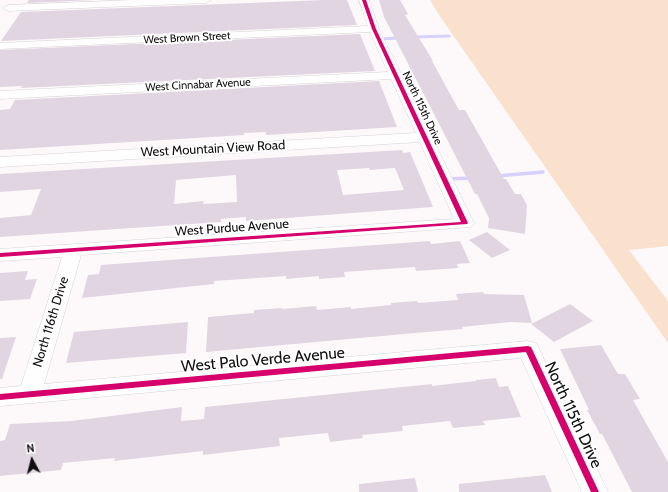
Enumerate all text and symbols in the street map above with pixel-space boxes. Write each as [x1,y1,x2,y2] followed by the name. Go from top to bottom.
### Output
[143,29,231,47] street label: West Brown Street
[399,69,445,147] street label: North 115th Drive
[145,76,251,94] street label: West Cinnabar Avenue
[140,137,286,161] street label: West Mountain View Road
[175,216,289,240] street label: West Purdue Avenue
[30,275,72,369] street label: North 116th Drive
[180,343,346,377] street label: West Palo Verde Avenue
[540,359,606,471] street label: North 115th Drive
[12,440,52,480] north arrow
[26,441,35,456] text: N

